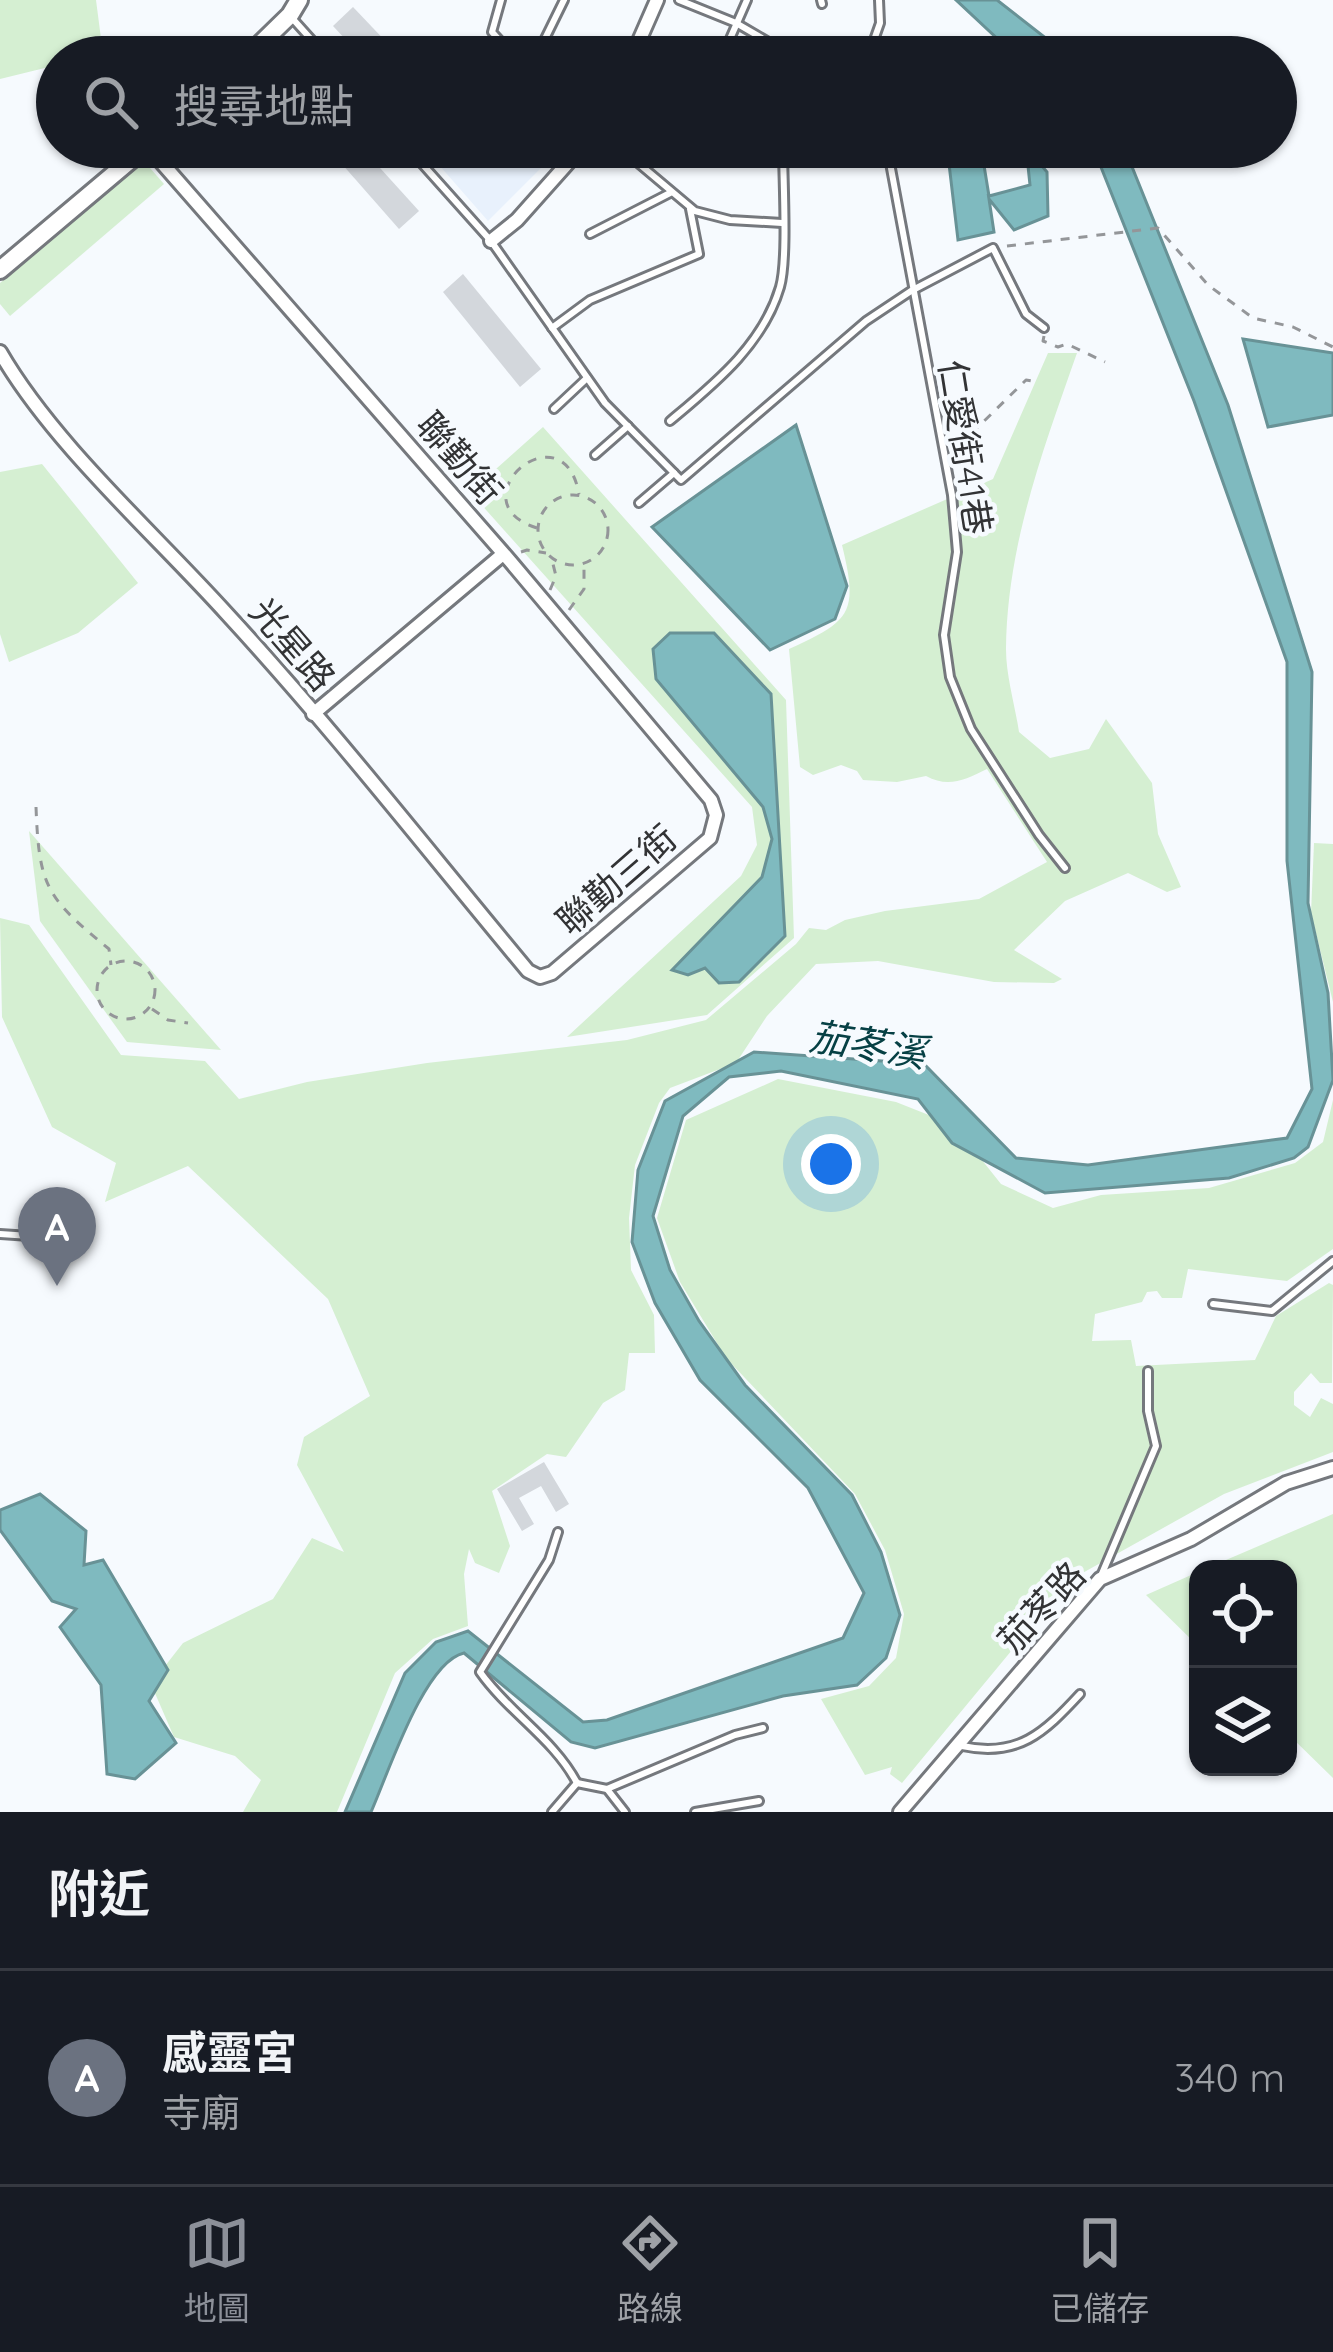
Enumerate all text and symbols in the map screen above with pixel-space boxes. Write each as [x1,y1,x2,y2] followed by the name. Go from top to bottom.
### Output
[36,36,1297,168] search box
[78,69,144,135] icon: search
[174,77,354,133] text: 搜尋地點
[930,357,1002,537] street label: 仁愛街41巷
[408,402,512,514] street label: 聯勤街
[241,588,345,700] street label: 光星路
[547,815,685,943] street label: 聯勤三街
[806,1011,935,1078] water label: 茄苳溪
[801,1134,861,1194] your location
[18,1187,96,1286] pin: A
[988,1552,1094,1662] street label: 茄苳路
[1189,1560,1297,1776] map controls
[1189,1560,1297,1668] button: locate
[1189,1668,1297,1776] button: layers
[48,1861,150,1925] text: 附近
[162,2024,297,2080] text: 感靈宮
[75,2053,99,2102] text: A
[1175,2053,1285,2102] text: 340 m
[162,2088,240,2137] text: 寺廟
[184,2210,250,2330] tab: 地圖
[617,2210,683,2330] tab: 路線
[1050,2210,1149,2330] tab: 已儲存

